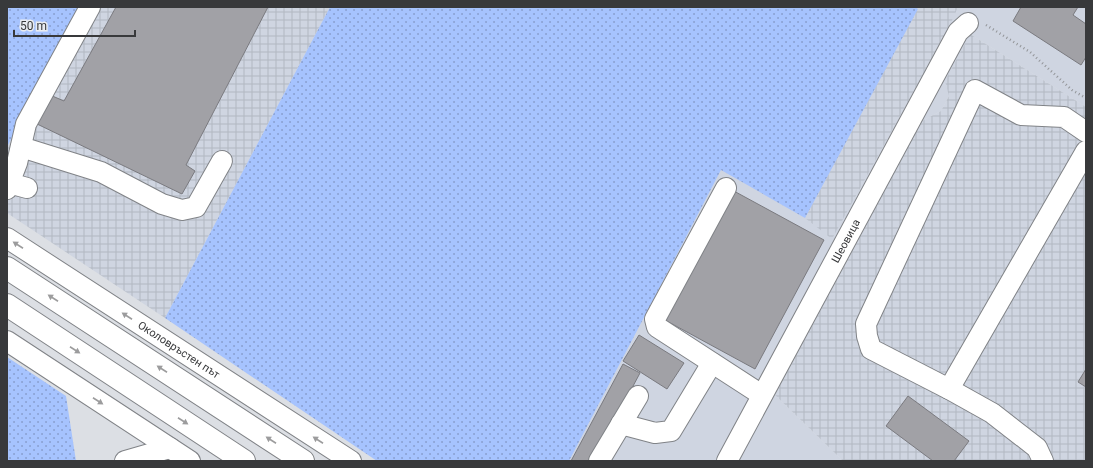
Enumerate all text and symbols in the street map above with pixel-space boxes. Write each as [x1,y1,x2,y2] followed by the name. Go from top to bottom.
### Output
[14,12,135,38] scale bar
[20,19,47,33] text: 50 m
[829,217,863,265] street label: Шеовица
[13,241,23,249] one-way arrow
[47,294,59,301] one-way arrow
[121,312,133,319] one-way arrow
[136,318,223,381] street label: Околовръстен път
[69,346,81,353] one-way arrow
[156,365,168,372] one-way arrow
[93,397,103,405] one-way arrow
[178,417,188,425] one-way arrow
[265,436,276,444] one-way arrow
[313,436,323,444] one-way arrow

